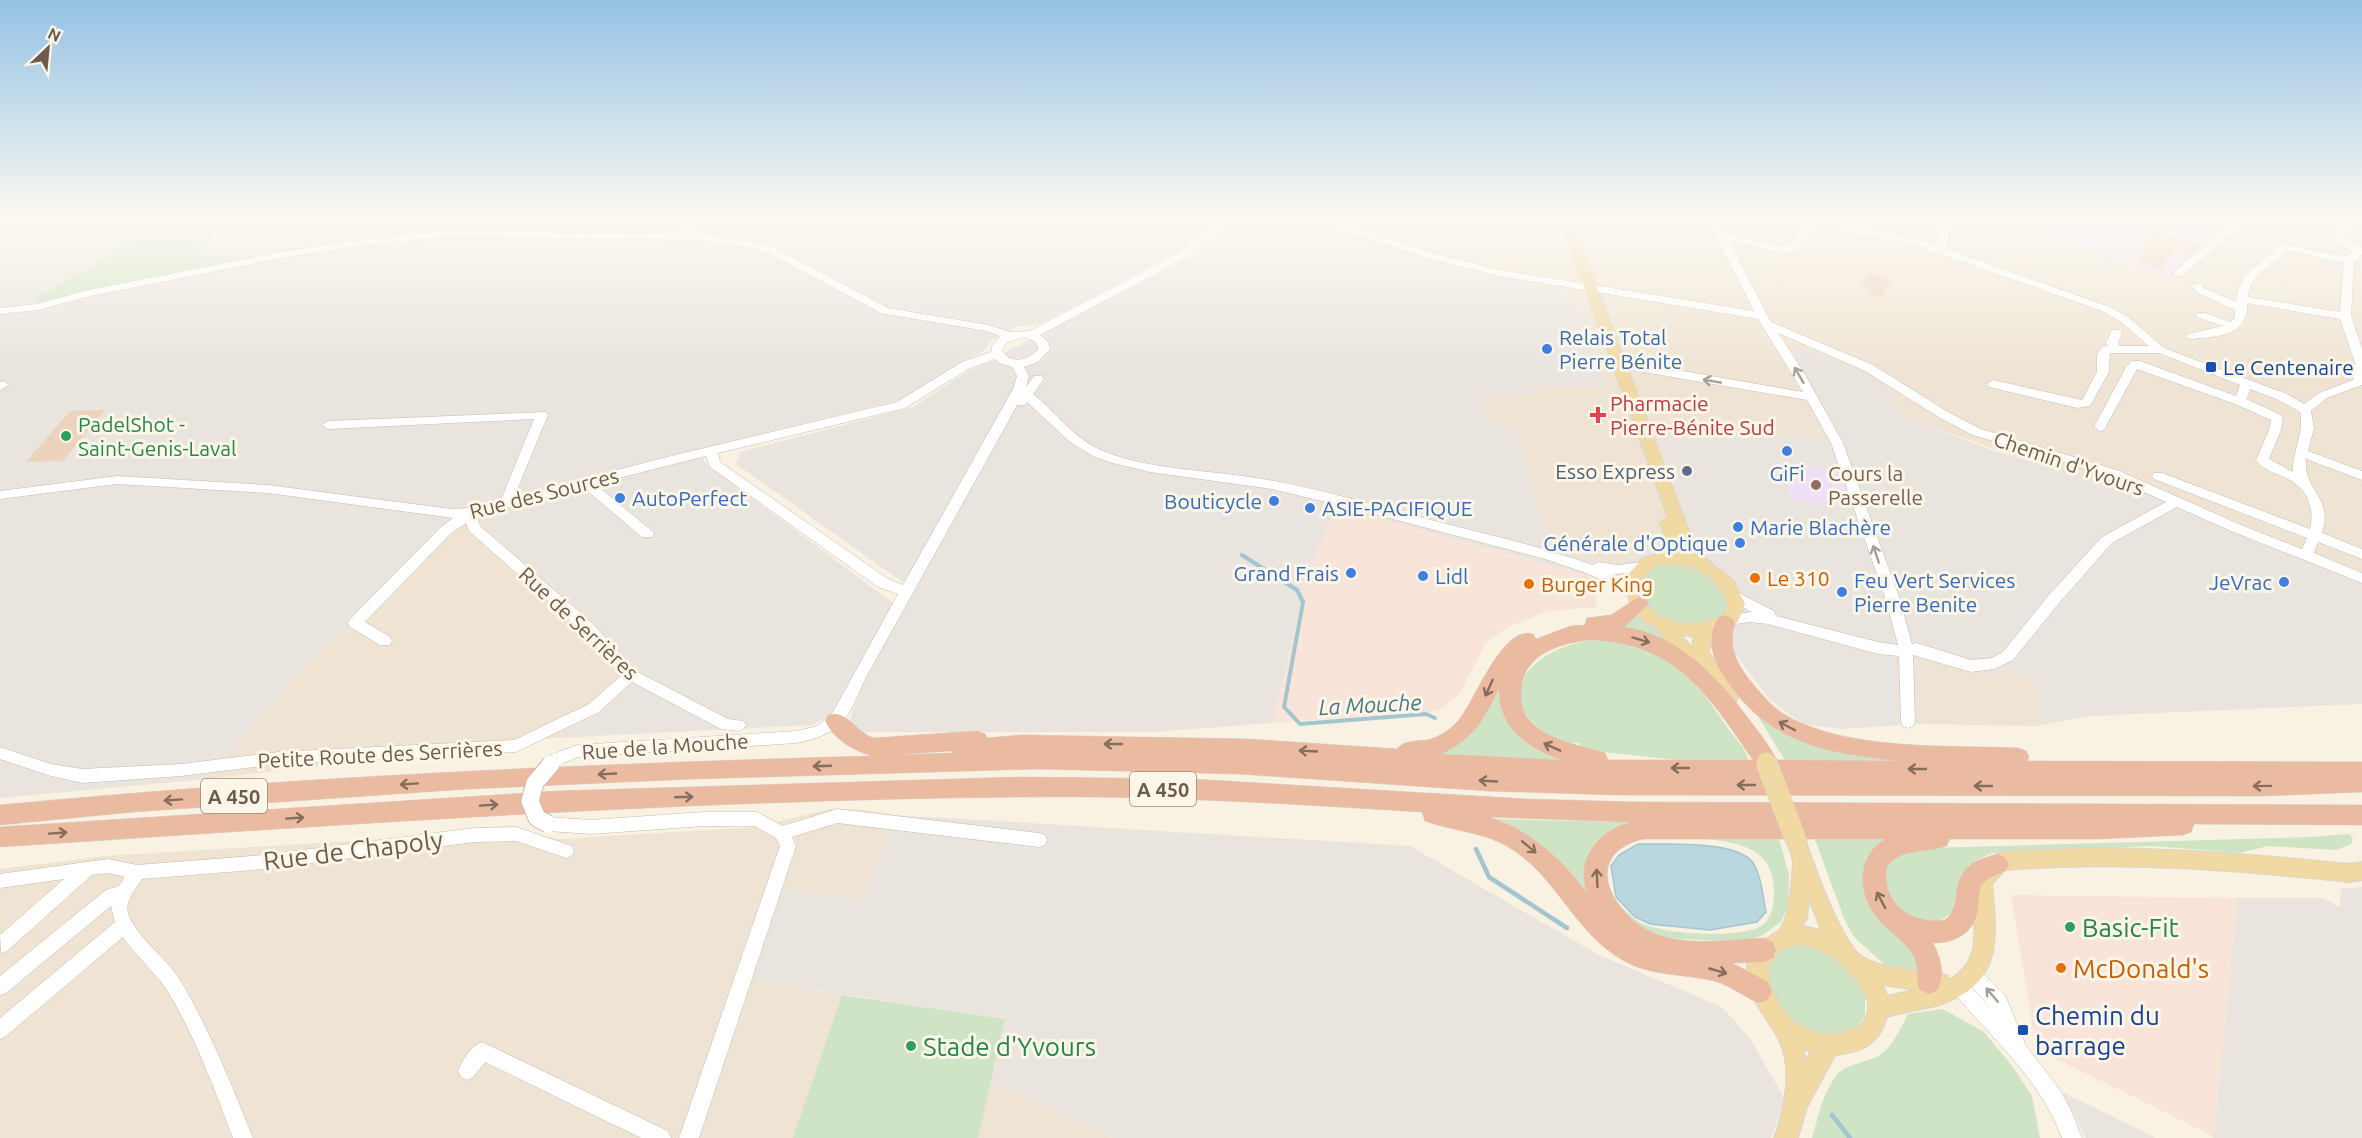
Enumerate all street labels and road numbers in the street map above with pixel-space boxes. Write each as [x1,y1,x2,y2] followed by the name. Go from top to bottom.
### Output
[1991,426,2147,500] street label: Chemin d'Yvours
[467,463,621,523] street label: Rue des Sources
[514,562,644,684] street label: Rue de Serrières
[581,728,749,764] street label: Rue de la Mouche
[257,736,503,772] street label: Petite Route des Serrières
[1130,772,1196,806] road number: A 450
[201,779,267,813] road number: A 450
[262,825,444,875] street label: Rue de Chapoly

